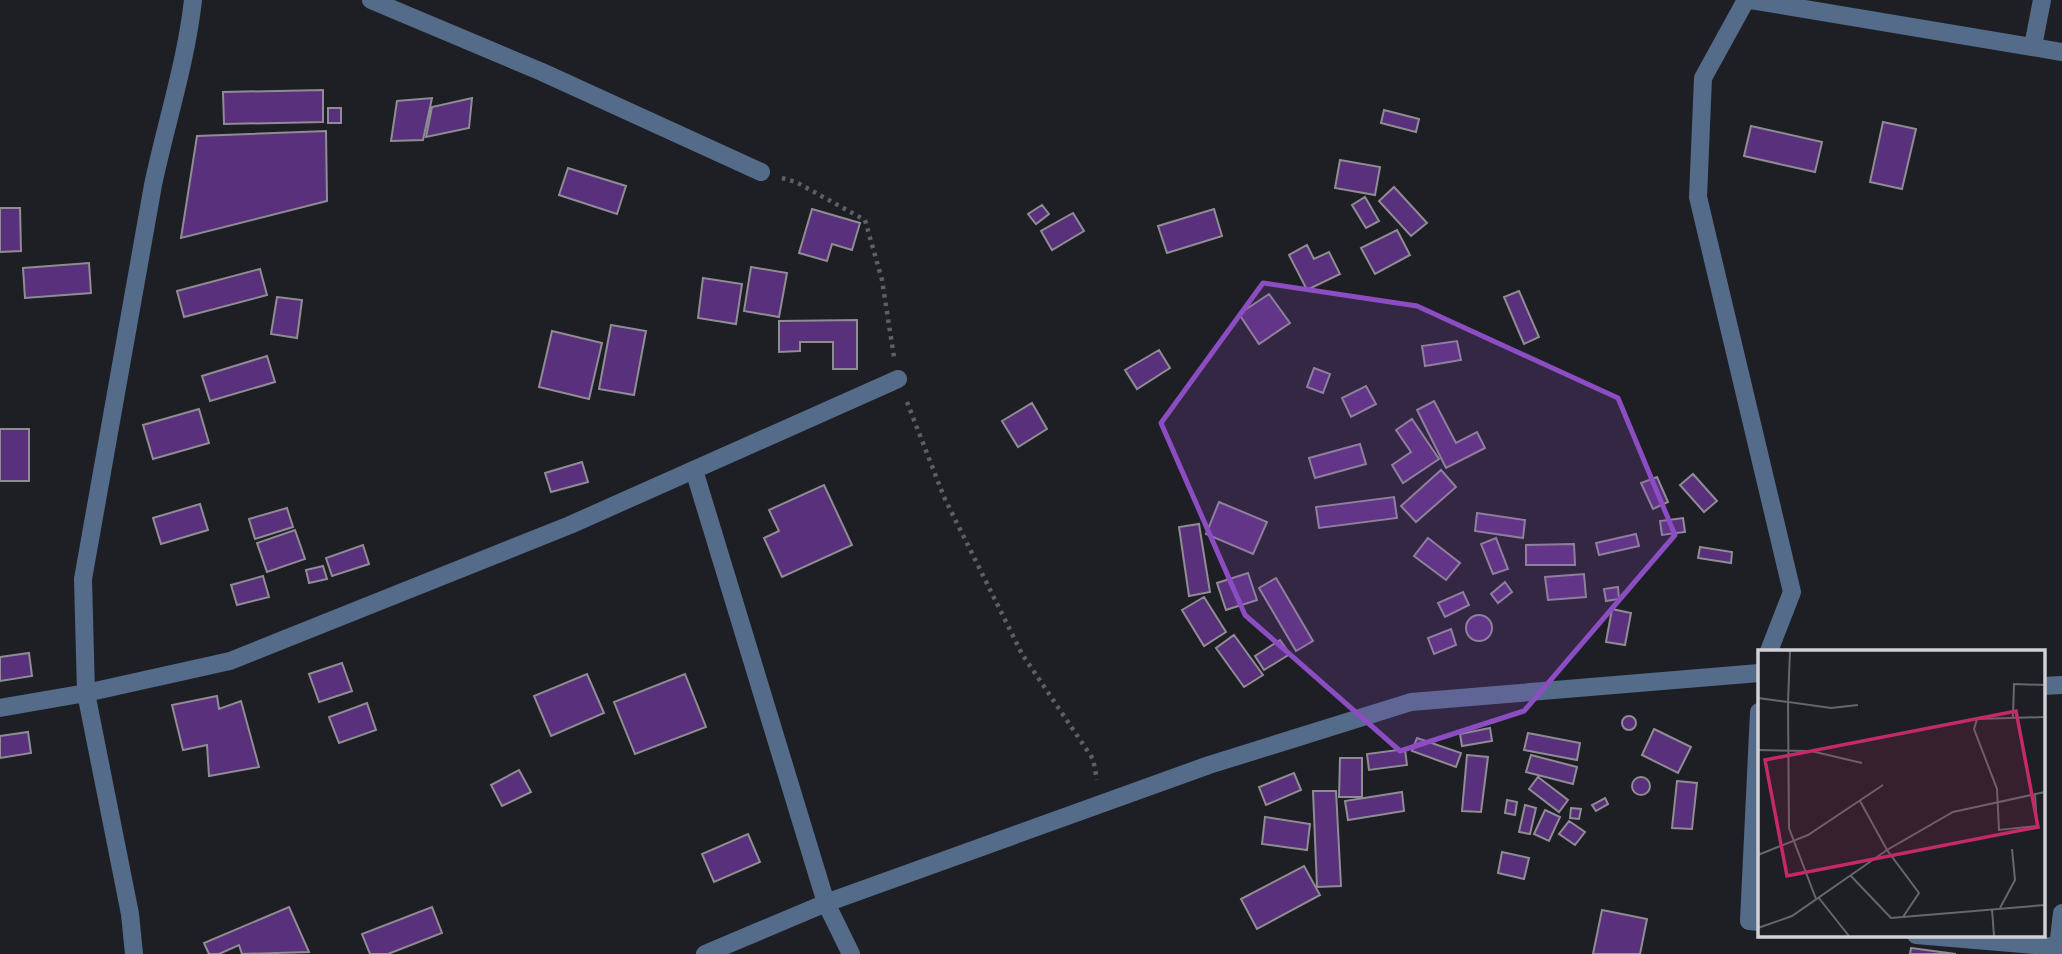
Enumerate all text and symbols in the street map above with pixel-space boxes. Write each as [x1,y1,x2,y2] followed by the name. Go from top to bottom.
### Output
[1758,650,2044,936] inset map

